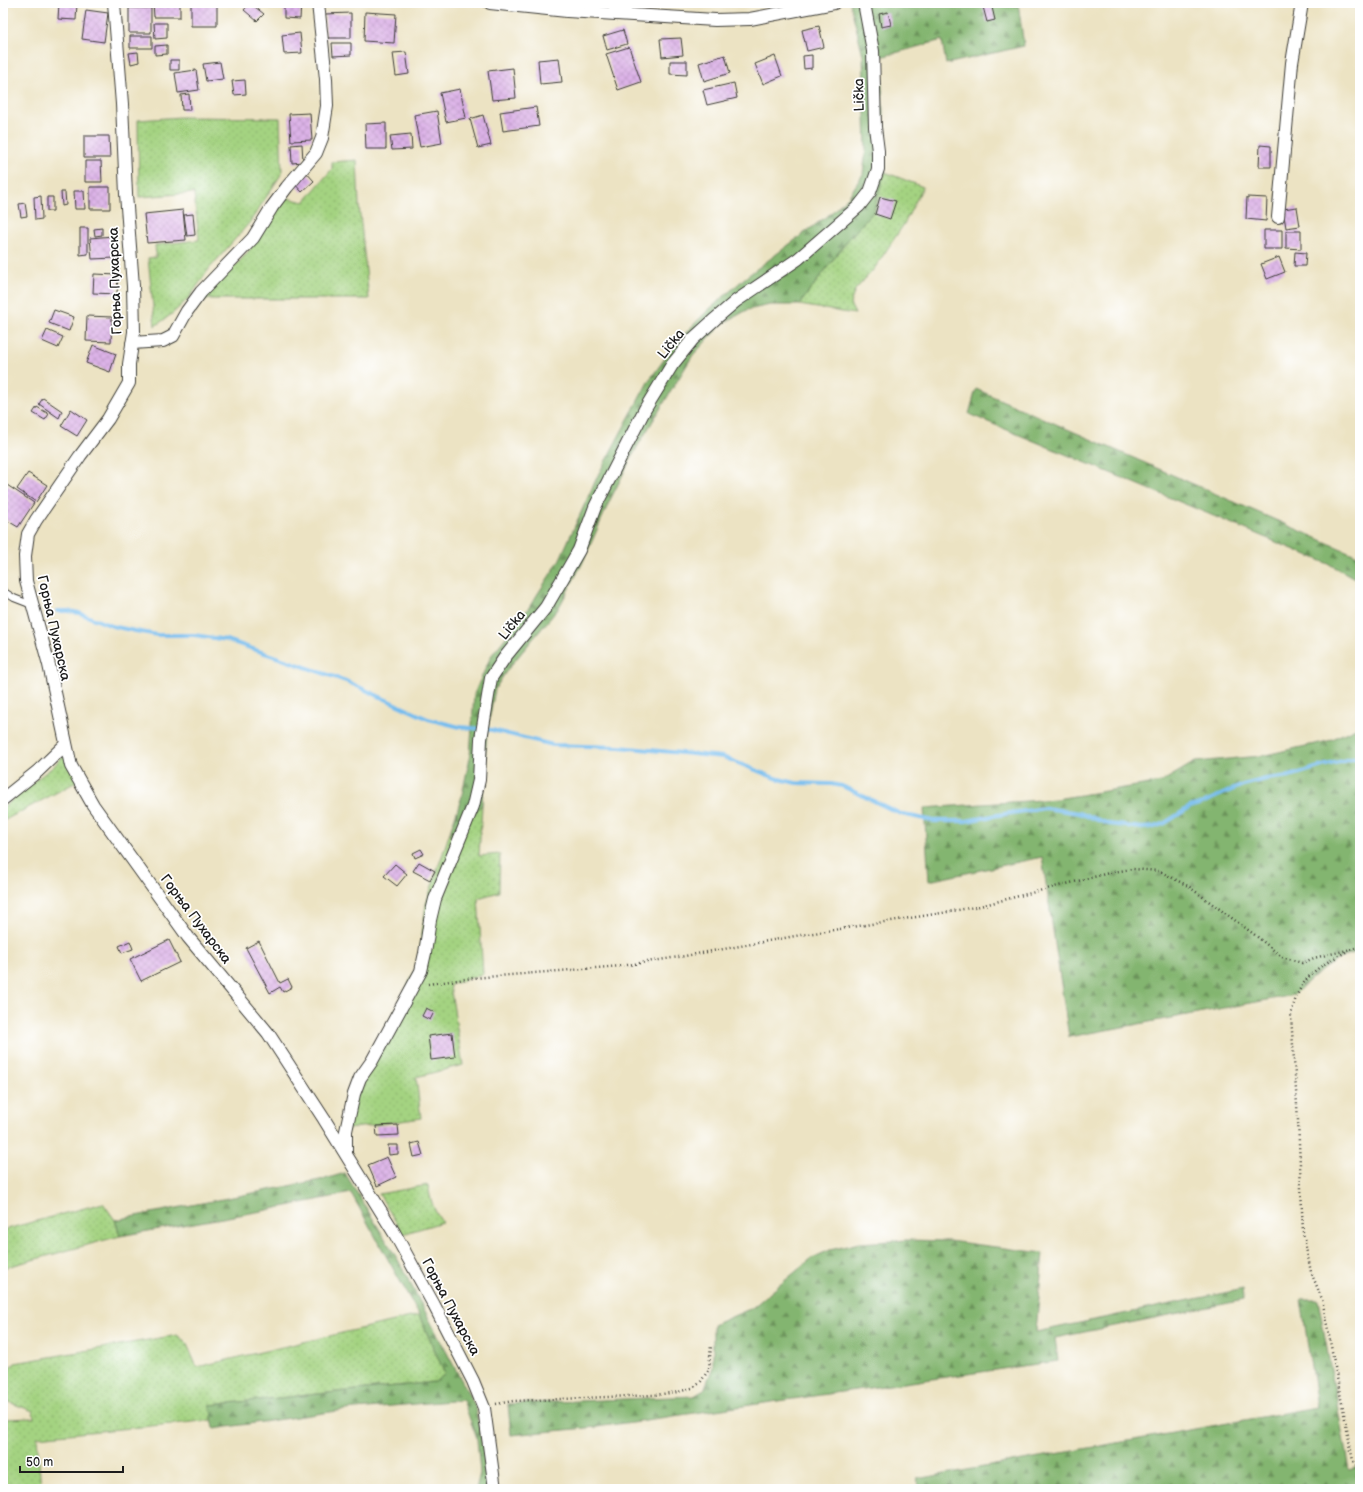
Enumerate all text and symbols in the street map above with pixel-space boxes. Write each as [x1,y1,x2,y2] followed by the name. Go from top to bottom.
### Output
[850,78,868,112] street label: Lička
[105,226,125,335] street label: Горња Пухарска
[654,326,688,362] street label: Lička
[34,574,75,683] street label: Горња Пухарска
[495,607,529,643] street label: Lička
[157,871,236,968] street label: Горња Пухарска
[418,1255,484,1359] street label: Горња Пухарска
[20,1448,123,1474] scale bar
[26,1455,53,1470] text: 50 m

